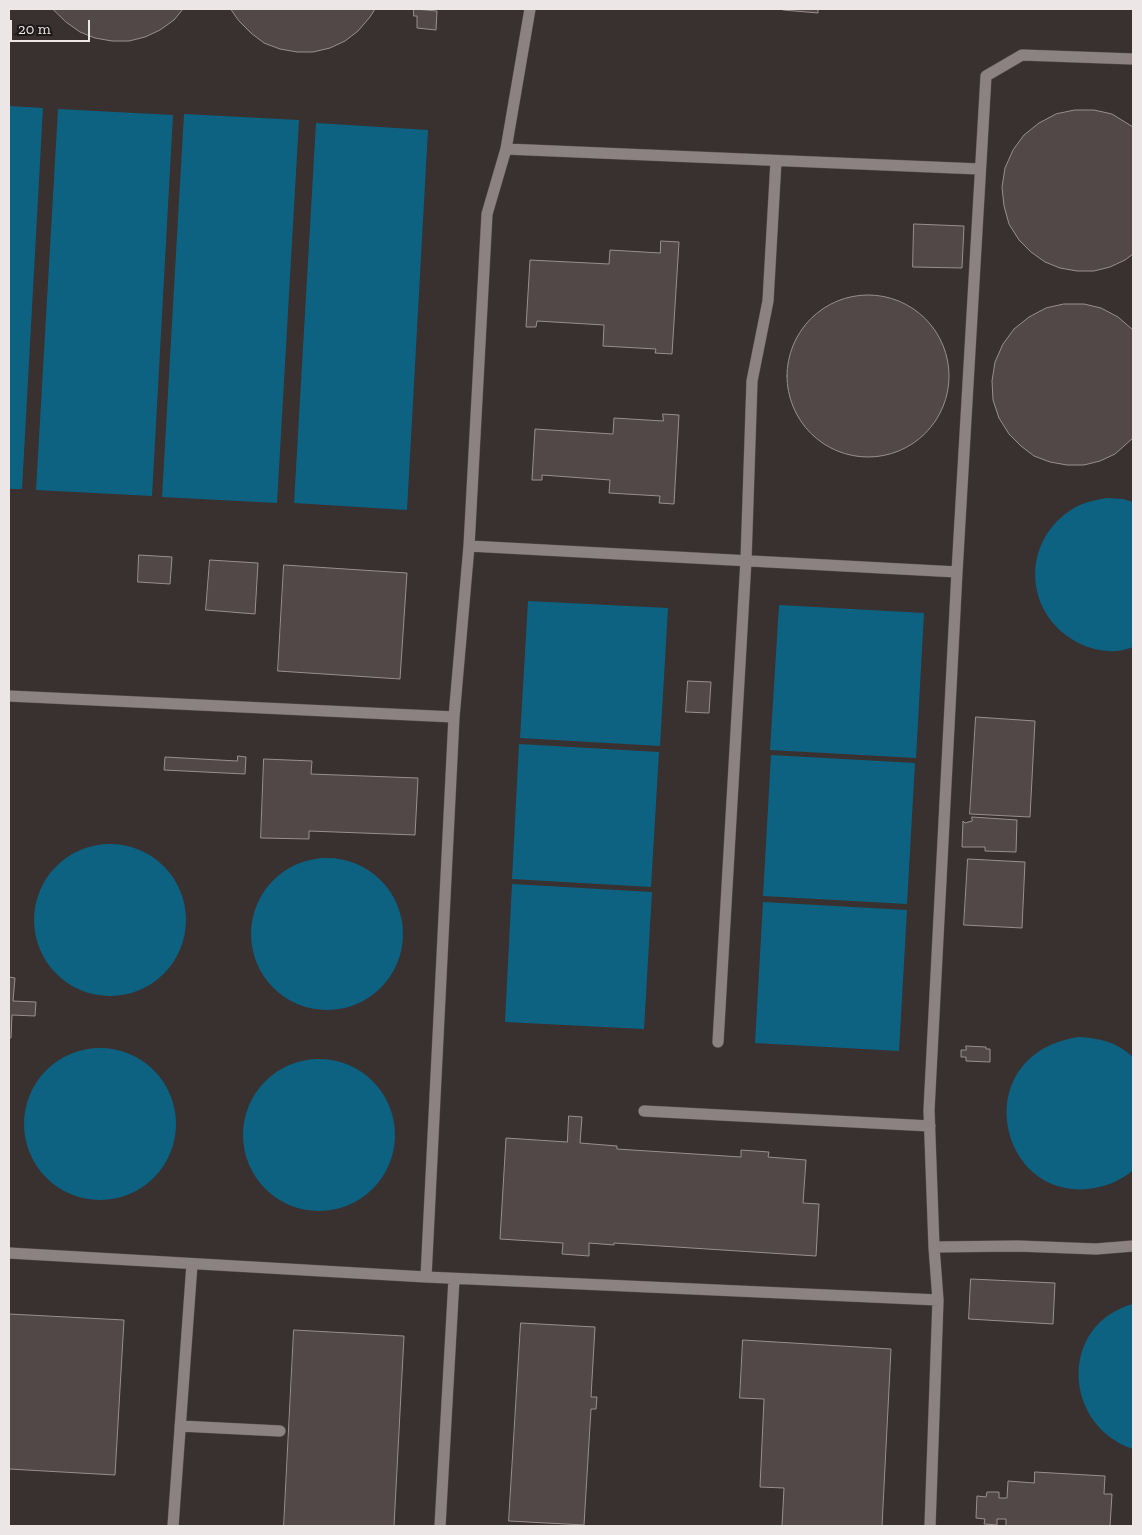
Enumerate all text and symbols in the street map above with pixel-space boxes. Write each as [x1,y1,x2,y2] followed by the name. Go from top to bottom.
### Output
[12,10,92,42] scale bar
[18,20,51,38] text: 20 m

